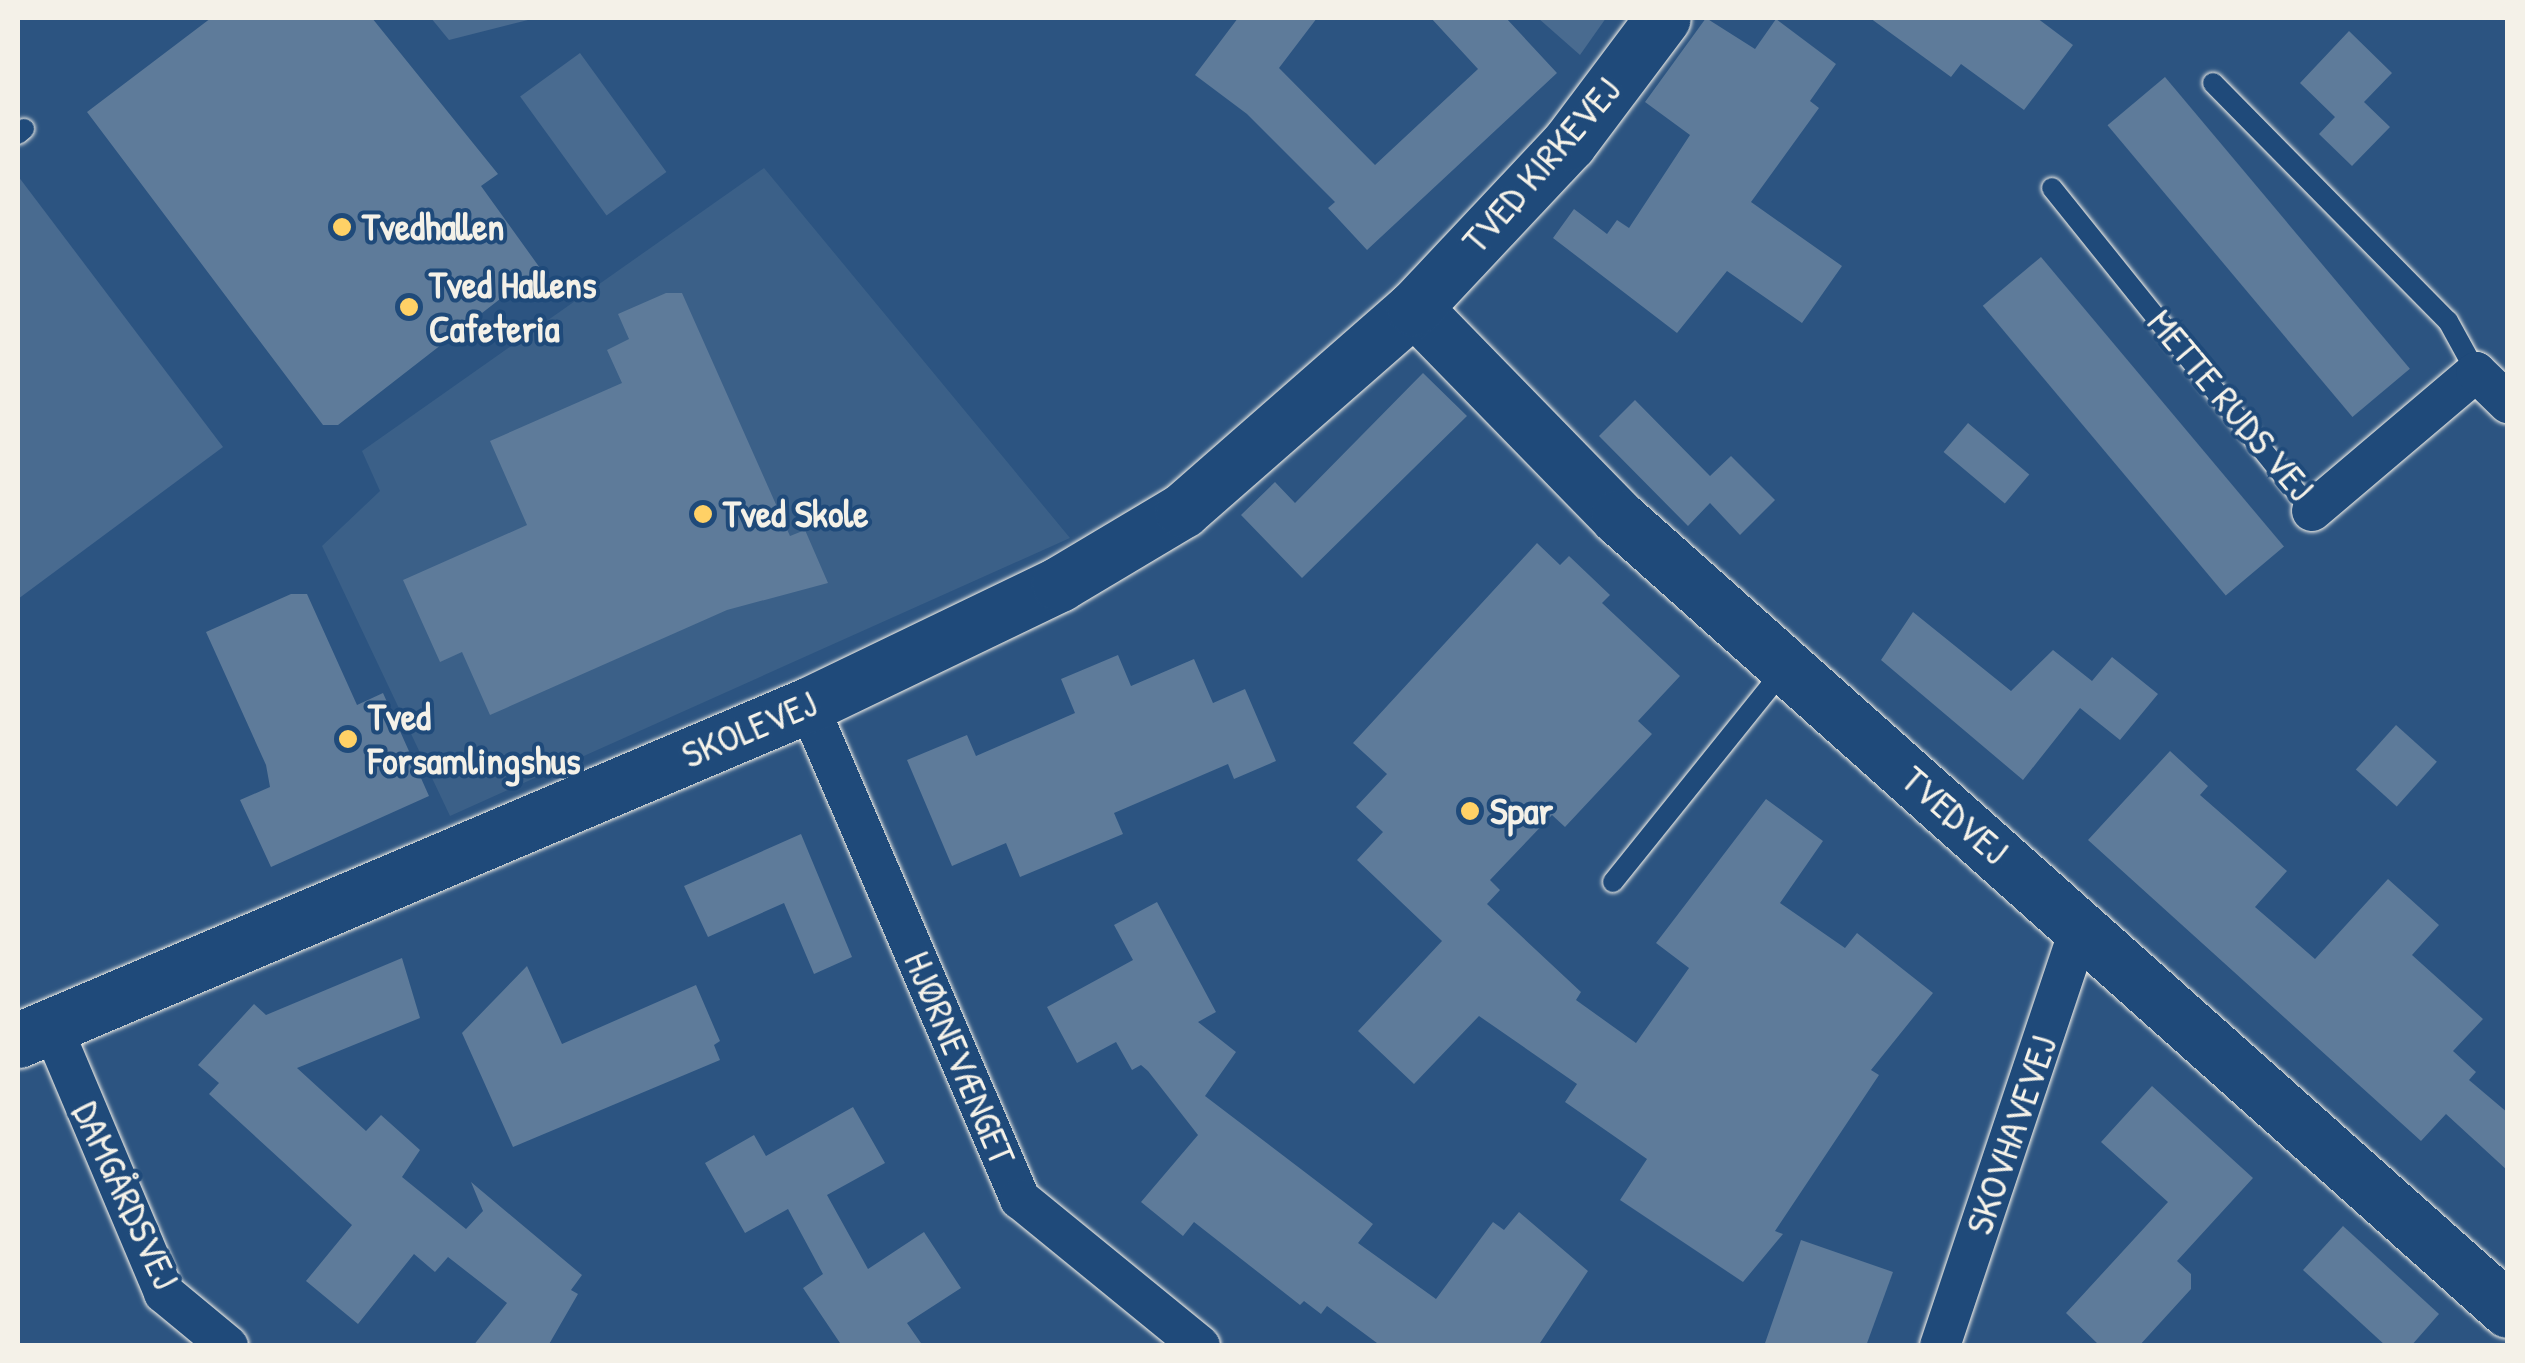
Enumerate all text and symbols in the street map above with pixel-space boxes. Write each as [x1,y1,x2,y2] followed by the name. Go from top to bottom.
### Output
[1452,68,1630,262] street label: TVED KIRKEVEJ
[362,204,504,250] place label: Tvedhallen
[331,216,353,238] marker: Tvedhallen
[429,262,597,352] place label: Tved Hallens Cafeteria
[398,296,420,318] marker: Tved Hallens Cafeteria
[2138,300,2324,510] street label: METTE RUDS VEJ
[723,491,868,537] place label: Tved Skole
[692,503,714,525] marker: Tved Skole
[675,680,823,778] street label: SKOLEVEJ
[368,694,581,784] place label: Tved Forsamlingshus
[337,728,359,750] marker: Tved Forsamlingshus
[1892,756,2018,874] street label: TVEDVEJ
[1490,788,1553,834] place label: Spar
[1459,800,1481,822] marker: Spar
[895,945,1025,1171] street label: HJØRNEVÆNGET
[1956,1030,2066,1240] street label: SKOVHAVEVEJ
[63,1094,189,1296] street label: DAMGÅRDSVEJ

